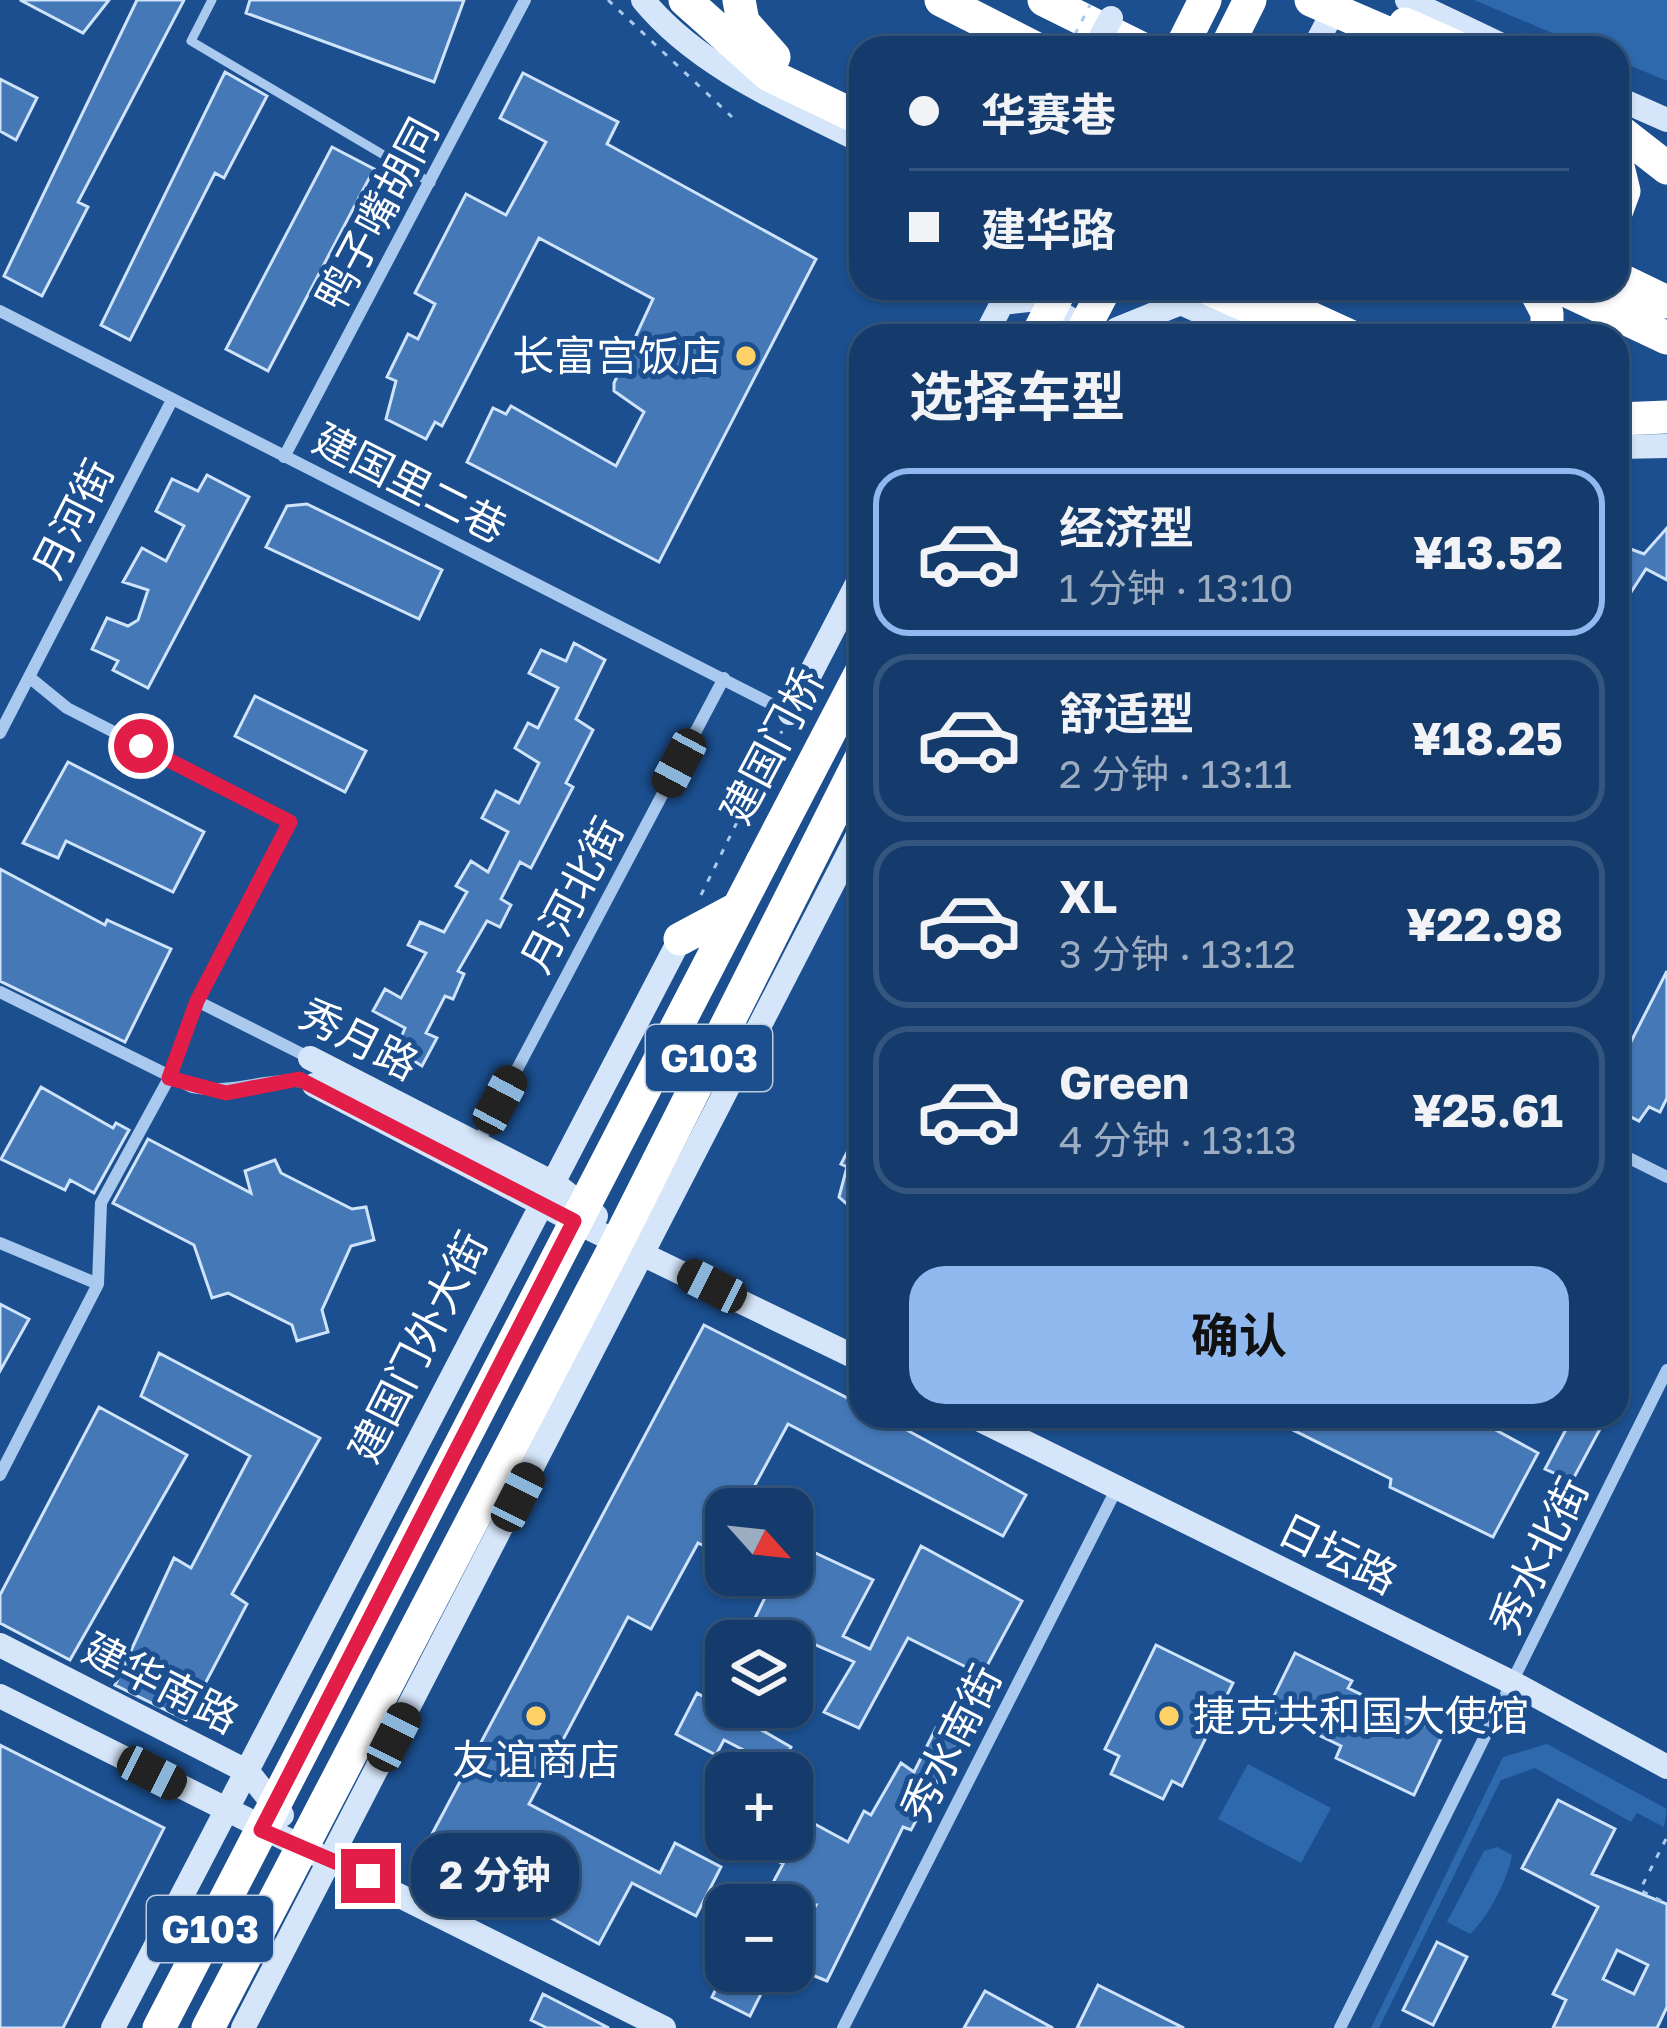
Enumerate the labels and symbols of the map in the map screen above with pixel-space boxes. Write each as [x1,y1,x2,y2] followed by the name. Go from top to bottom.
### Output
[305,109,447,318] street label: 鸭子嘴胡同
[512,330,722,380] place label: 长富宫饭店
[733,343,759,369] marker: 长富宫饭店
[306,412,515,552] street label: 建国里二巷
[21,451,123,586] street label: 月河街
[710,660,833,831] street label: 建国门桥
[114,719,168,773] route start
[646,723,712,803] car
[510,809,633,980] street label: 月河北街
[292,987,427,1089] street label: 秀月路
[646,1025,772,1091] road number: G103
[467,1060,533,1140] car
[338,1223,497,1470] street label: 建国门外大街
[672,1254,752,1318] car
[486,1457,550,1537] car
[1479,1469,1597,1642] street label: 秀水北街
[705,1488,813,1596] north arrow
[1271,1503,1406,1603] street label: 日坛路
[75,1622,248,1743] street label: 建华南路
[890,1656,1011,1829] street label: 秀水南街
[1193,1690,1529,1740] place label: 捷克共和国大使馆
[362,1697,426,1777] car
[523,1703,549,1729] marker: 友谊商店
[1156,1703,1182,1729] marker: 捷克共和国大使馆
[452,1734,620,1784] place label: 友谊商店
[112,1741,192,1805] car
[410,1834,578,1918] callout: 2 分钟
[341,1849,395,1903] route end
[147,1896,273,1962] road number: G103

